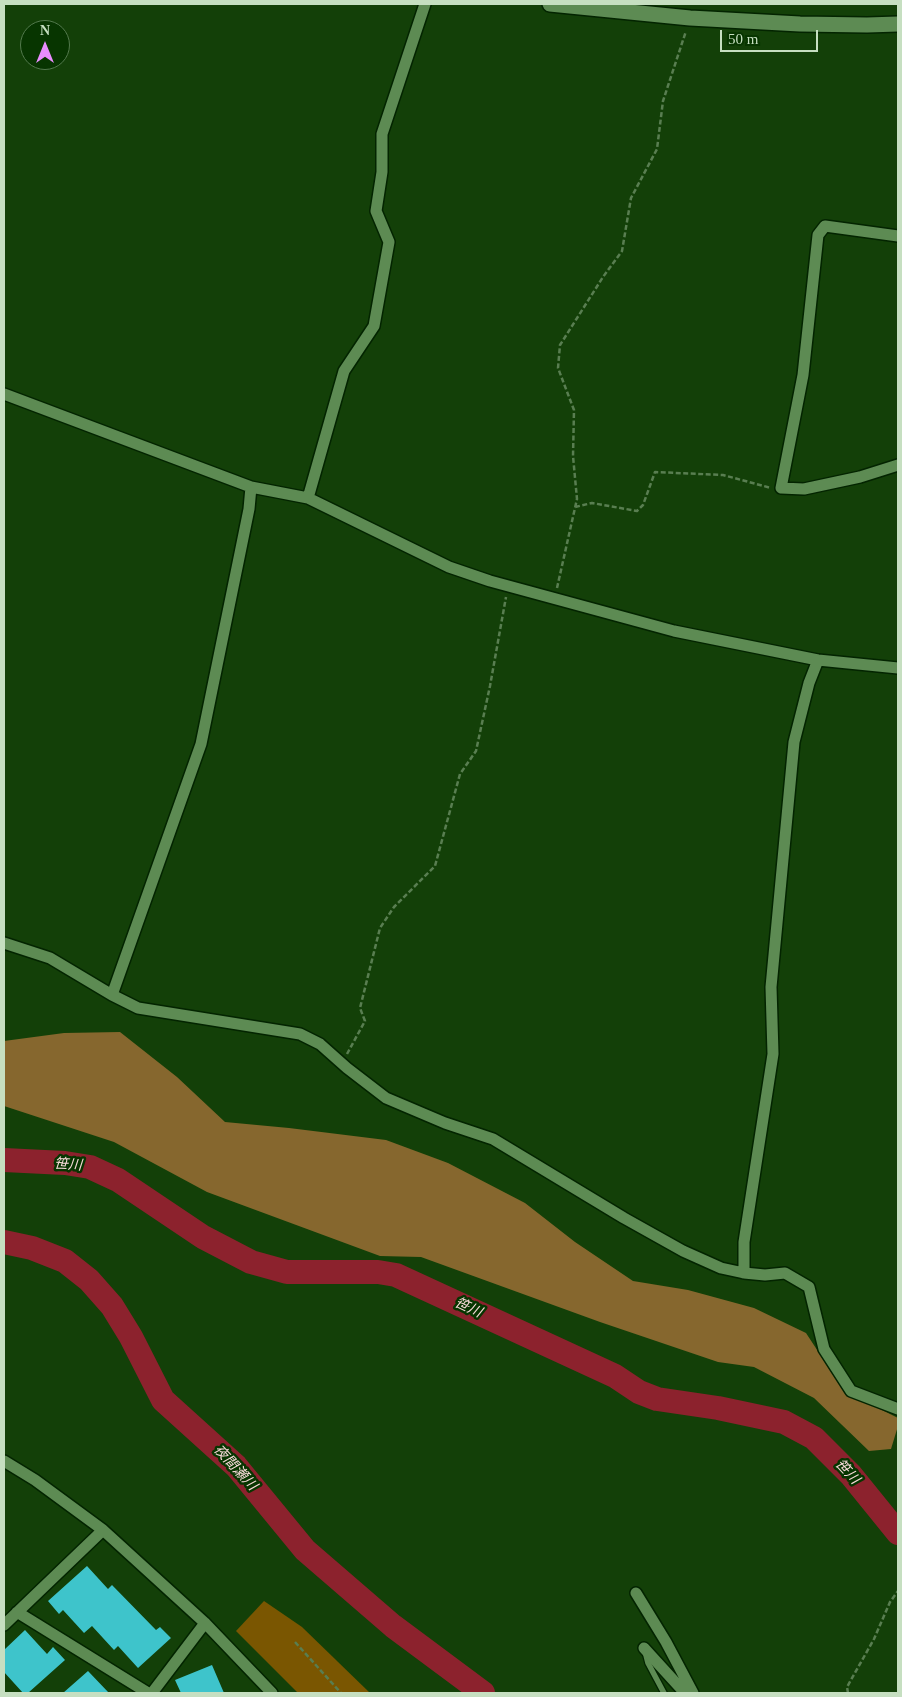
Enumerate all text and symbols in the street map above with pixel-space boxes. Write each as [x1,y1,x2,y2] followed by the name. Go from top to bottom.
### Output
[20,20,70,70] north arrow
[722,20,820,52] scale bar
[40,23,50,38] text: N
[728,31,758,47] text: 50 m
[53,1156,83,1174] water label: 笹川
[452,1294,484,1322] water label: 笹川
[210,1442,260,1494] water label: 夜間瀬川
[831,1456,863,1488] water label: 笹川

